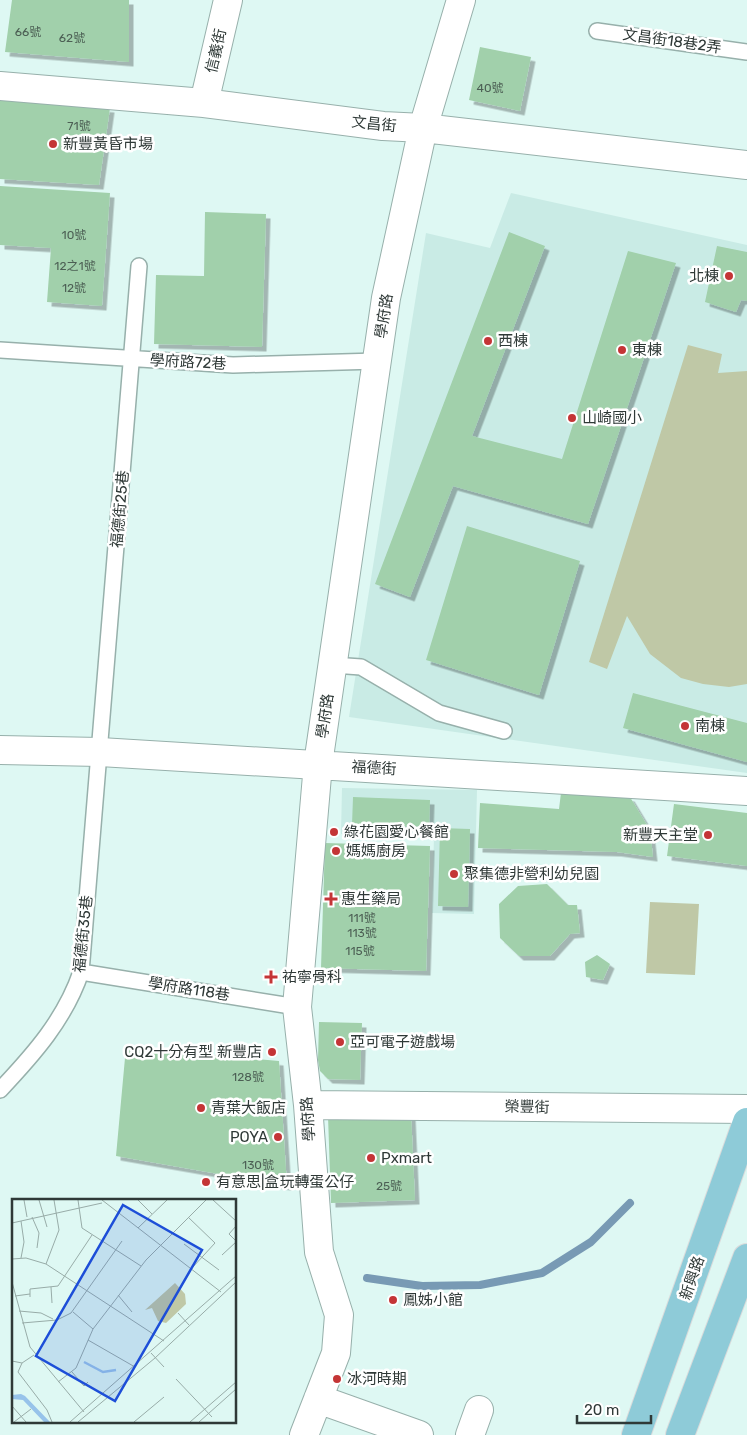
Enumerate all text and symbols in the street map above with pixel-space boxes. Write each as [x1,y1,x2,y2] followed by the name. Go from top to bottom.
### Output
[15,25,41,39] house number: 66號
[621,25,723,57] street label: 文昌街18巷2弄
[202,27,230,75] street label: 信義街
[59,31,85,45] house number: 62號
[476,81,504,95] house number: 40號
[351,113,397,135] street label: 文昌街
[67,119,91,133] house number: 71號
[63,135,153,153] place label: 新豐黃昏市場
[47,138,59,150] marker: 新豐黃昏市場
[62,228,86,242] house number: 10號
[54,259,96,273] house number: 12之1號
[689,267,719,285] place label: 北棟
[723,270,735,282] marker: 北棟
[62,281,86,295] house number: 12號
[372,292,396,340] street label: 學府路
[498,332,528,350] place label: 西棟
[482,335,494,347] marker: 西棟
[632,341,662,359] place label: 東棟
[616,344,628,356] marker: 東棟
[149,351,227,373] street label: 學府路72巷
[582,409,642,427] place label: 山崎國小
[566,412,578,424] marker: 山崎國小
[108,470,132,548] street label: 福德街25巷
[313,692,337,740] street label: 學府路
[695,717,725,735] place label: 南棟
[679,720,691,732] marker: 南棟
[351,758,397,778] street label: 福德街
[344,823,449,841] place label: 綠花園愛心餐館
[328,826,340,838] marker: 綠花園愛心餐館
[623,826,698,844] place label: 新豐天主堂
[702,829,714,841] marker: 新豐天主堂
[346,842,406,860] place label: 媽媽廚房
[330,845,342,857] marker: 媽媽廚房
[464,865,599,883] place label: 聚集德非營利幼兒園
[448,868,460,880] marker: 聚集德非營利幼兒園
[341,890,401,908] place label: 惠生藥局
[325,893,337,905] marker: 惠生藥局
[70,894,96,974] street label: 福德街35巷
[348,911,376,925] house number: 111號
[347,926,377,940] house number: 113號
[345,944,375,958] house number: 115號
[282,968,342,986] place label: 祐寧骨科
[264,970,278,984] marker: 祐寧骨科
[147,974,231,1004] street label: 學府路118巷
[350,1033,455,1051] place label: 亞可電子遊戲場
[334,1036,346,1048] marker: 亞可電子遊戲場
[124,1043,262,1061] place label: CQ2十分有型 新豐店
[266,1046,278,1058] marker: CQ2十分有型 新豐店
[232,1070,264,1084] house number: 128號
[297,1096,319,1142] street label: 學府路
[504,1098,550,1116] street label: 榮豐街
[211,1099,286,1117] place label: 青葉大飯店
[195,1102,207,1114] marker: 青葉大飯店
[230,1128,268,1146] place label: POYA
[272,1131,284,1143] marker: POYA
[381,1149,432,1167] place label: Pxmart
[365,1152,377,1164] marker: Pxmart
[242,1158,274,1172] house number: 130號
[216,1173,355,1191] place label: 有意思|盒玩轉蛋公仔
[200,1176,212,1188] marker: 有意思|盒玩轉蛋公仔
[376,1179,402,1193] house number: 25號
[12,1199,236,1422] inset map
[676,1254,708,1302] street label: 新興路
[403,1291,463,1309] place label: 鳳姊小館
[387,1294,399,1306] marker: 鳳姊小館
[347,1370,407,1388] place label: 冰河時期
[331,1373,343,1385] marker: 冰河時期
[577,1392,651,1424] scale bar
[584,1401,619,1419] text: 20 m

